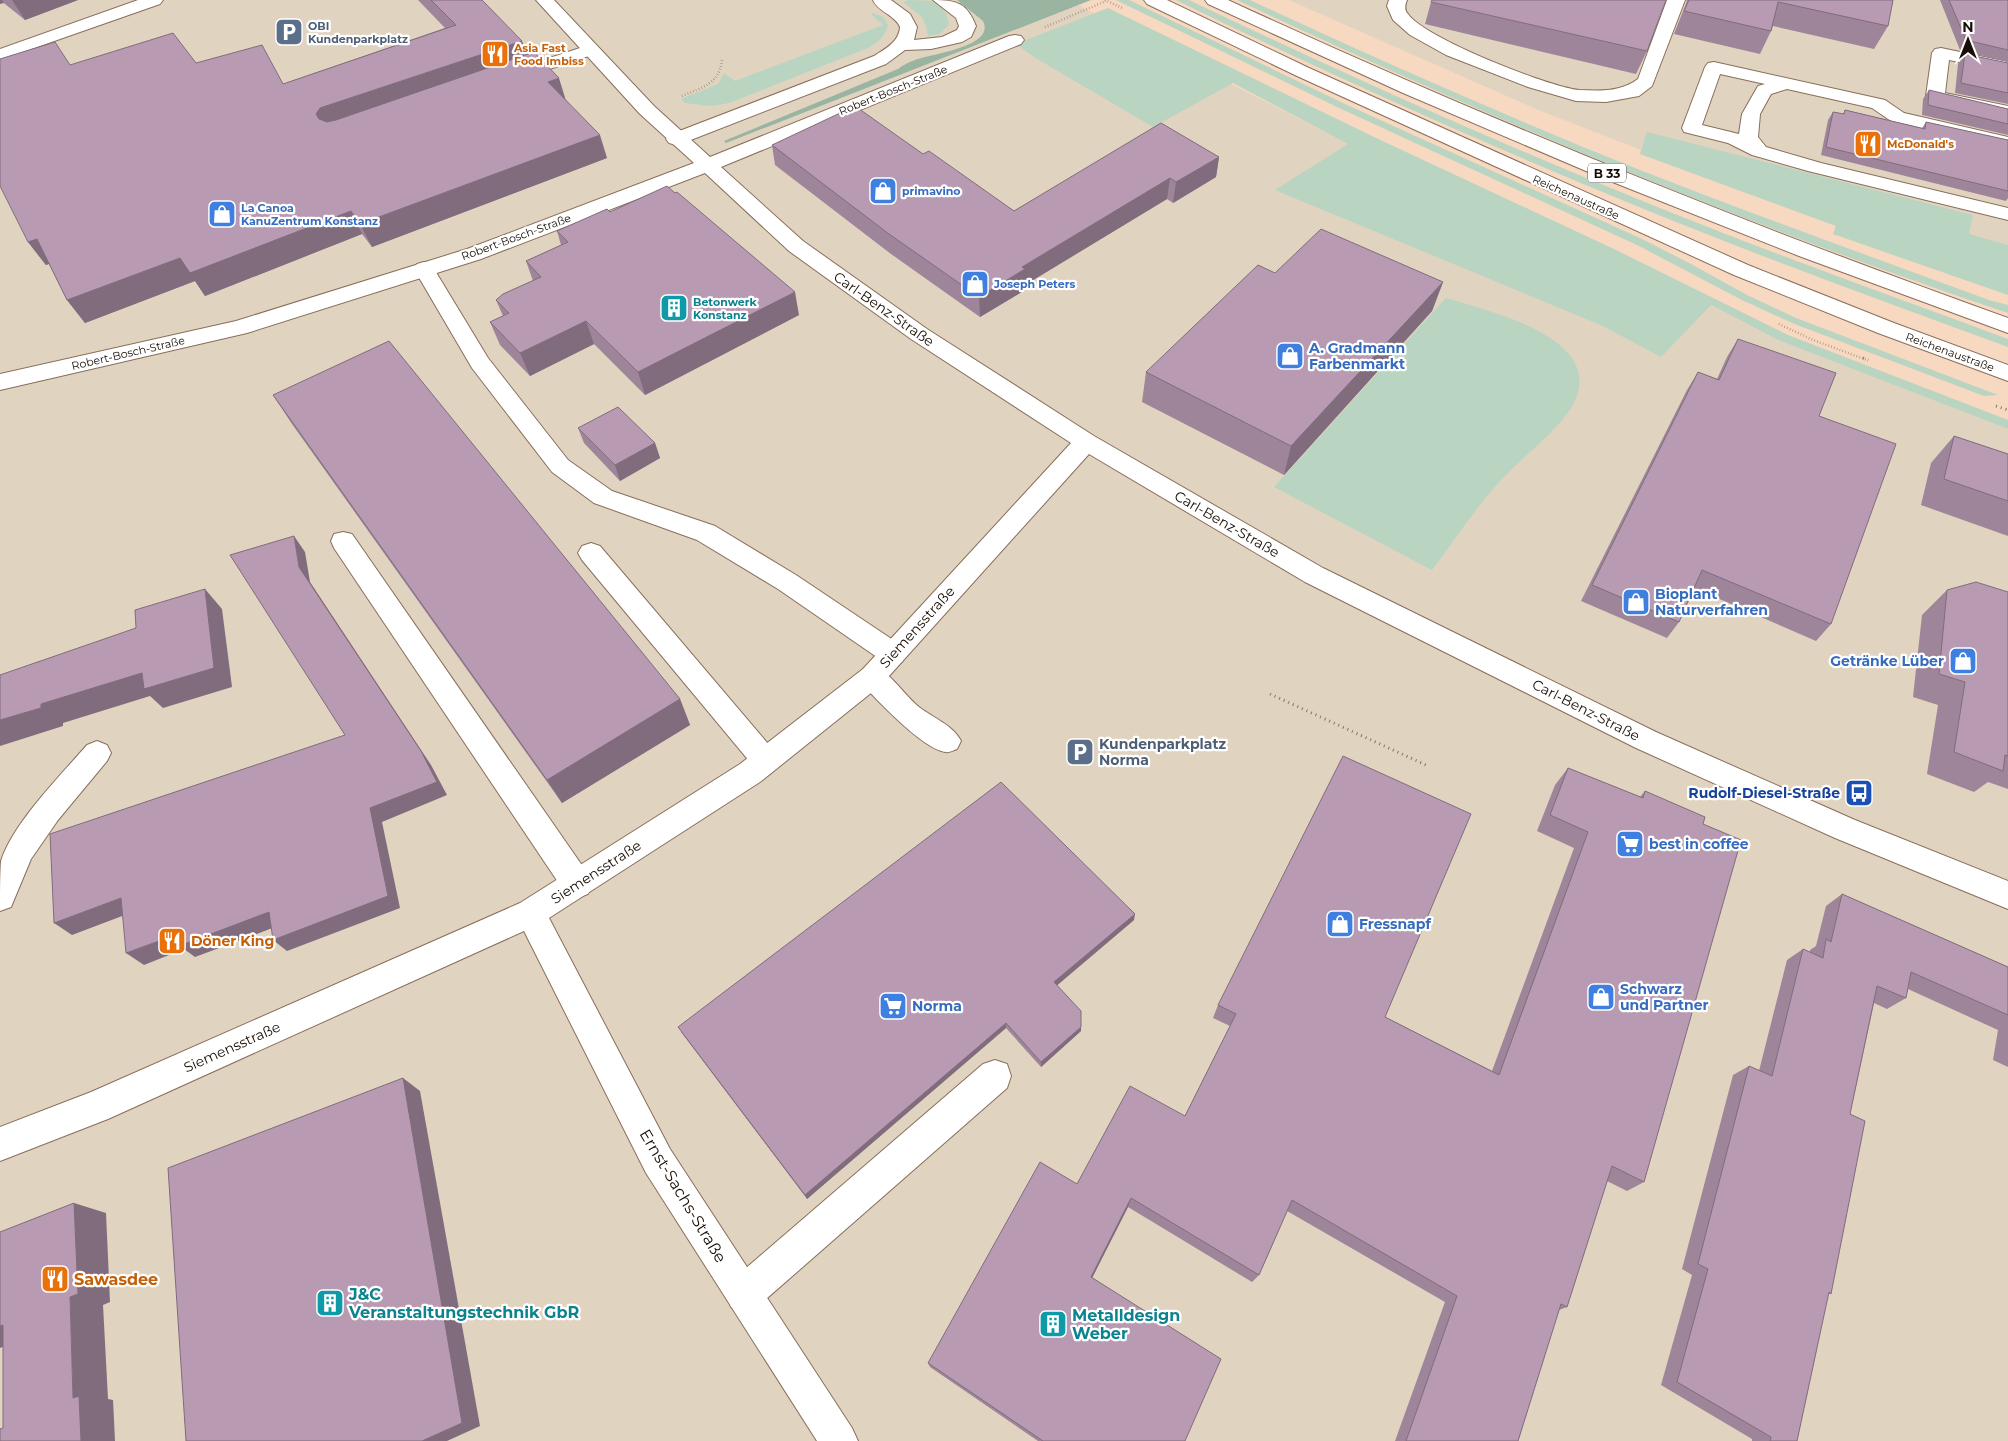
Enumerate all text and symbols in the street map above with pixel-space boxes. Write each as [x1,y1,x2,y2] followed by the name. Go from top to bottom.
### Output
[1943,15,1993,65] north arrow
[274,17,304,47] parking icon: OBI Kundenparkplatz
[1962,18,1974,36] text: N
[308,19,408,46] place label: OBI Kundenparkplatz
[480,39,510,69] restaurant icon: Asia Fast Food Imbiss
[513,41,584,68] place label: Asia Fast Food Imbiss
[837,62,950,118] street label: Robert-Bosch-Straße
[1853,129,1883,159] restaurant icon: McDonald's
[1887,137,1954,151] place label: McDonald's
[1588,164,1626,182] road number: B 33
[1531,172,1622,223] street label: Reichenaustraße
[868,176,898,206] shop icon: primavino
[902,184,961,198] place label: primavino
[207,199,237,229] shop icon: La Canoa KanuZentrum Konstanz
[241,201,378,228] place label: La Canoa KanuZentrum Konstanz
[459,210,573,263] street label: Robert-Bosch-Straße
[830,268,938,350] street label: Carl-Benz-Straße
[960,269,990,299] shop icon: Joseph Peters
[993,277,1075,291] place label: Joseph Peters
[659,293,689,323] building icon: Betonwerk Konstanz
[693,295,757,322] place label: Betonwerk Konstanz
[1904,329,1997,375] street label: Reichenaustraße
[70,333,186,373] street label: Robert-Bosch-Straße
[1308,339,1405,373] place label: A. Gradmann Farbenmarkt
[1275,341,1305,371] shop icon: A. Gradmann Farbenmarkt
[1171,487,1283,561] street label: Carl-Benz-Straße
[875,582,959,672] street label: Siemensstraße
[1655,585,1768,619] place label: Bioplant Naturverfahren
[1621,587,1651,617] shop icon: Bioplant Naturverfahren
[1948,646,1978,676] shop icon: Getränke Lüber
[1830,652,1944,670] place label: Getränke Lüber
[1529,675,1643,745] street label: Carl-Benz-Straße
[1099,735,1227,769] place label: Kundenparkplatz Norma
[1065,737,1095,767] parking icon: Kundenparkplatz Norma
[1844,778,1874,808] bus stop icon: Rudolf-Diesel-Straße
[1688,784,1840,802] place label: Rudolf-Diesel-Straße
[1615,829,1645,859] supermarket icon: best in coffee
[1649,835,1749,853] place label: best in coffee
[547,836,645,908] street label: Siemensstraße
[1325,909,1355,939] shop icon: Fressnapf
[1359,915,1431,933] place label: Fressnapf
[157,926,187,956] restaurant icon: Döner King
[191,932,274,950] place label: Döner King
[1620,980,1709,1014] place label: Schwarz und Partner
[1586,982,1616,1012] shop icon: Schwarz und Partner
[878,991,908,1021] supermarket icon: Norma
[912,997,962,1015] place label: Norma
[181,1018,283,1076] street label: Siemensstraße
[636,1126,730,1266] street label: Ernst-Sachs-Straße
[40,1264,70,1294] restaurant icon: Sawasdee
[74,1270,158,1289] place label: Sawasdee
[348,1285,579,1322] place label: J&C Veranstaltungstechnik GbR
[315,1288,345,1318] building icon: J&C Veranstaltungstechnik GbR
[1072,1306,1180,1343] place label: Metalldesign Weber
[1038,1309,1068,1339] building icon: Metalldesign Weber

